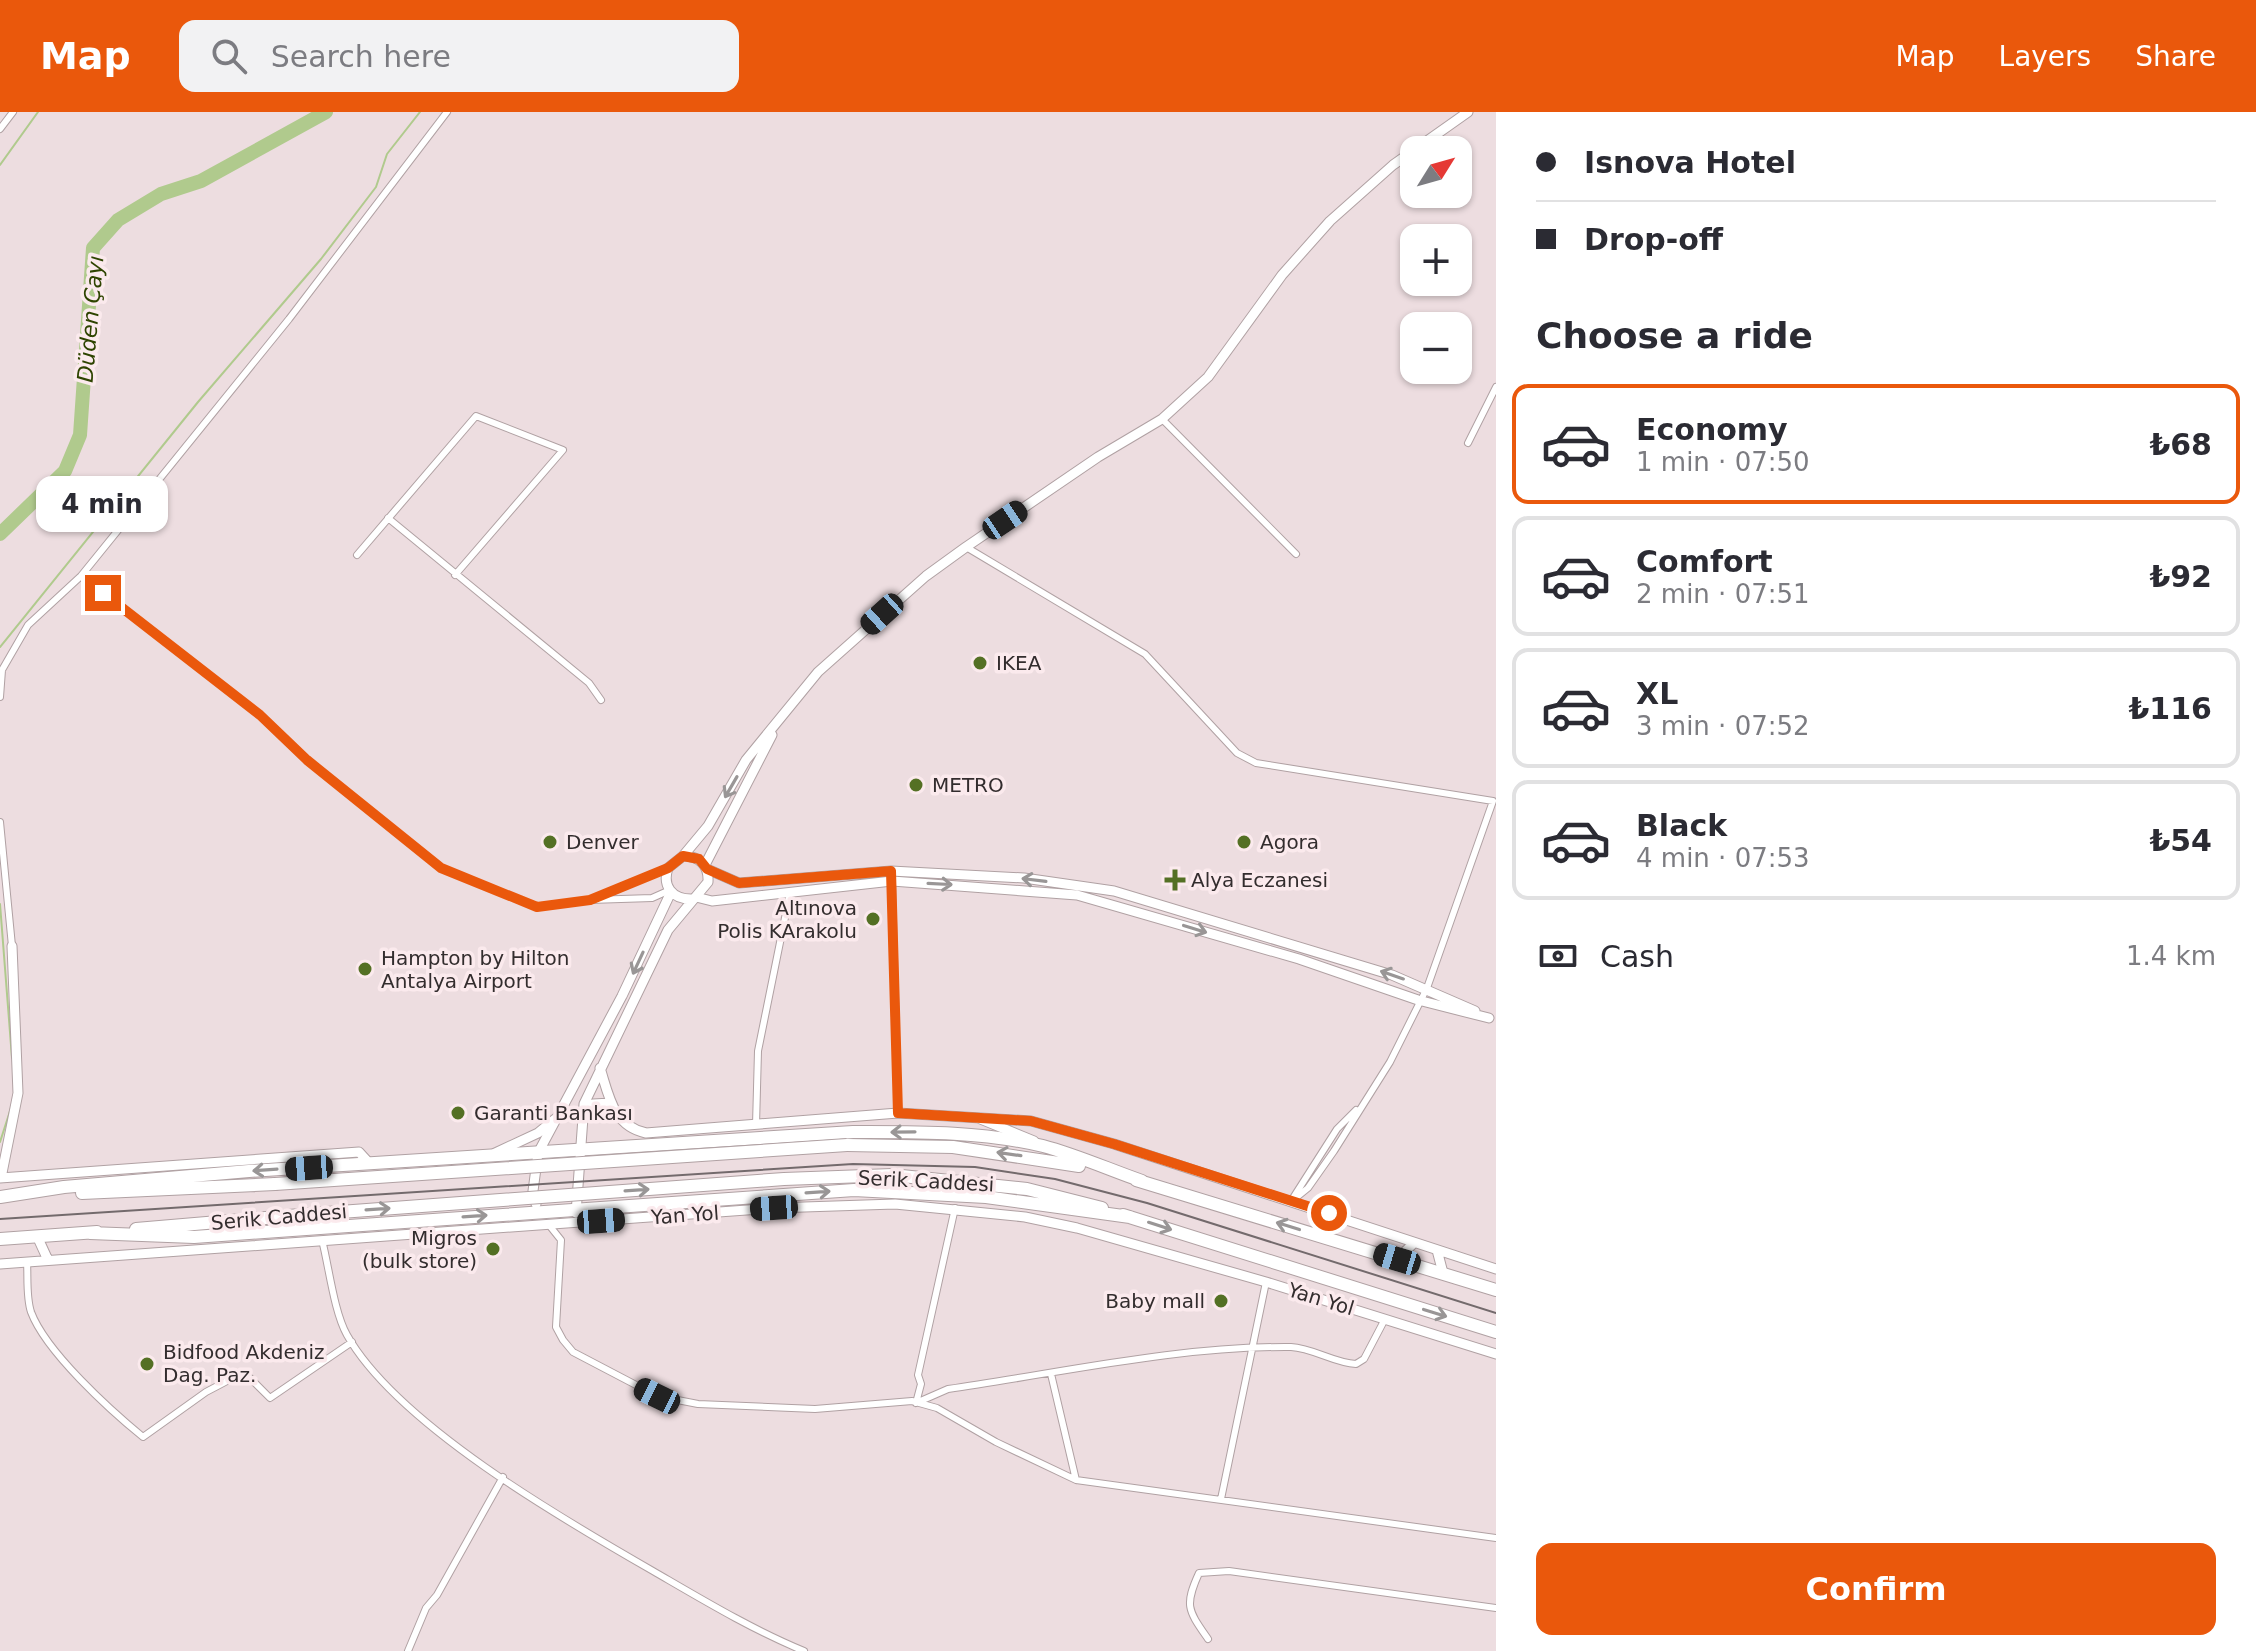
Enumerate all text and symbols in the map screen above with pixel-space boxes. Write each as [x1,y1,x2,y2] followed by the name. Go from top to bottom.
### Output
[179,20,739,92] search box
[40,34,131,78] text: Map
[207,34,251,78] icon: search
[271,39,451,74] text: Search here
[1895,40,1955,73] text: Map
[1999,40,2091,73] text: Layers
[2135,40,2216,73] text: Share
[1400,136,1472,208] north arrow
[1400,136,1472,384] map controls
[1584,145,1796,180] text: Isnova Hotel
[1584,222,1723,257] text: Drop-off
[1400,224,1472,296] button: +
[72,255,108,384] water label: Düden Çayı
[1400,312,1472,384] button: −
[1536,315,1813,356] text: Choose a ride
[1540,408,1612,480] icon: car
[1636,412,1788,447] text: Economy
[2149,427,2212,462] text: ₺68
[1636,447,1810,477] text: 1 min · 07:50
[37,477,169,533] callout: 4 min
[61,489,143,519] text: 4 min
[978,497,1032,543] car
[1540,540,1612,612] icon: car
[1636,544,1773,579] text: Comfort
[2149,559,2212,594] text: ₺92
[85,575,121,611] route end
[1636,579,1810,609] text: 2 min · 07:51
[856,589,908,639] car
[996,651,1042,675] place label: IKEA
[971,654,989,672] marker: IKEA
[1540,672,1612,744] icon: car
[1636,676,1678,711] text: XL
[2129,691,2212,726] text: ₺116
[1636,711,1810,741] text: 3 min · 07:52
[932,773,1004,797] place label: METRO
[723,775,739,798] one-way arrow
[907,776,925,794] marker: METRO
[1540,804,1612,876] icon: car
[1636,808,1727,843] text: Black
[2149,823,2212,858] text: ₺54
[566,830,640,854] place label: Denver
[1260,830,1319,854] place label: Agora
[541,833,559,851] marker: Denver
[1235,833,1253,851] marker: Agora
[1636,843,1810,873] text: 4 min · 07:53
[1191,868,1328,892] place label: Alya Eczanesi
[1166,871,1184,889] marker: Alya Eczanesi
[1021,872,1048,887] one-way arrow
[926,877,953,892] one-way arrow
[717,896,857,943] place label: Altınova Polis KArakolu
[864,910,882,928] marker: Altınova Polis KArakolu
[1181,922,1207,937] one-way arrow
[1536,934,1580,978] icon: cash
[1600,939,1674,974] text: Cash
[2126,941,2216,971] text: 1.4 km
[381,946,569,993] place label: Hampton by Hilton Antalya Airport
[630,950,645,974] one-way arrow
[356,960,374,978] marker: Hampton by Hilton Antalya Airport
[1380,967,1405,982] one-way arrow
[474,1101,633,1125] place label: Garanti Bankası
[449,1104,467,1122] marker: Garanti Bankası
[890,1124,917,1140] one-way arrow
[997,1146,1022,1161] one-way arrow
[284,1154,334,1182] car
[252,1163,278,1178] one-way arrow
[857,1165,995,1197] street label: Serik Caddesi
[623,1182,650,1197] one-way arrow
[804,1185,831,1200] one-way arrow
[749,1194,799,1222] car
[1311,1195,1347,1231] route start
[210,1199,348,1235] street label: Serik Caddesi
[364,1201,391,1216] one-way arrow
[649,1201,720,1229] street label: Yan Yol
[576,1207,626,1235] car
[461,1208,488,1223] one-way arrow
[1275,1218,1301,1233] one-way arrow
[1147,1220,1172,1234] one-way arrow
[362,1226,477,1273] place label: Migros (bulk store)
[484,1240,502,1258] marker: Migros (bulk store)
[1371,1241,1423,1277] car
[1284,1277,1357,1320] street label: Yan Yol
[1105,1289,1205,1313] place label: Baby mall
[1212,1292,1230,1310] marker: Baby mall
[1422,1306,1447,1321] one-way arrow
[163,1340,325,1387] place label: Bidfood Akdeniz Dag. Paz.
[138,1355,156,1373] marker: Bidfood Akdeniz Dag. Paz.
[630,1375,684,1417] car
[1536,1543,2216,1635] button: Confirm

